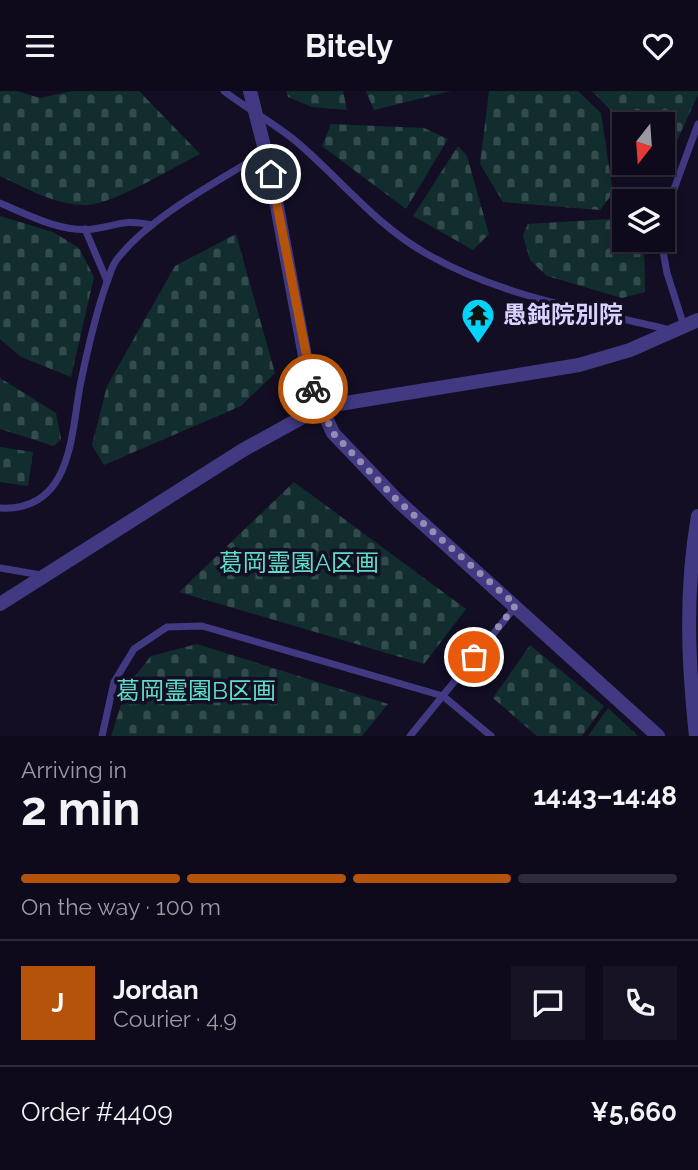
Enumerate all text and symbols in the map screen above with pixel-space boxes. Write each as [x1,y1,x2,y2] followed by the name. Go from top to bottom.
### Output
[21,27,59,65] icon: menu
[305,27,393,64] text: Bitely
[639,27,677,65] icon: heart
[612,112,676,175] north arrow
[612,112,675,252] map controls
[241,144,301,204] pin
[252,155,290,193] icon: home
[612,189,675,252] button: layers
[459,296,497,345] temple icon: 愚鈍院別院
[503,300,623,329] place label: 愚鈍院別院
[278,354,348,424] courier
[294,370,332,408] icon: bike
[219,548,379,577] park label: 葛岡霊園A区画
[444,627,504,687] pin
[455,638,493,676] icon: bag
[116,676,276,705] park label: 葛岡霊園B区画
[21,756,127,783] text: Arriving in
[533,781,677,811] text: 14:43–14:48
[21,782,140,836] text: 2 min
[21,893,221,920] text: On the way · 100 m
[511,966,585,1040] button: chat
[603,966,677,1040] button: phone
[113,975,199,1005] text: Jordan
[52,988,64,1018] text: J
[113,1005,237,1032] text: Courier · 4.9
[21,1097,173,1127] text: Order #4409
[591,1097,677,1127] text: ¥5,660

